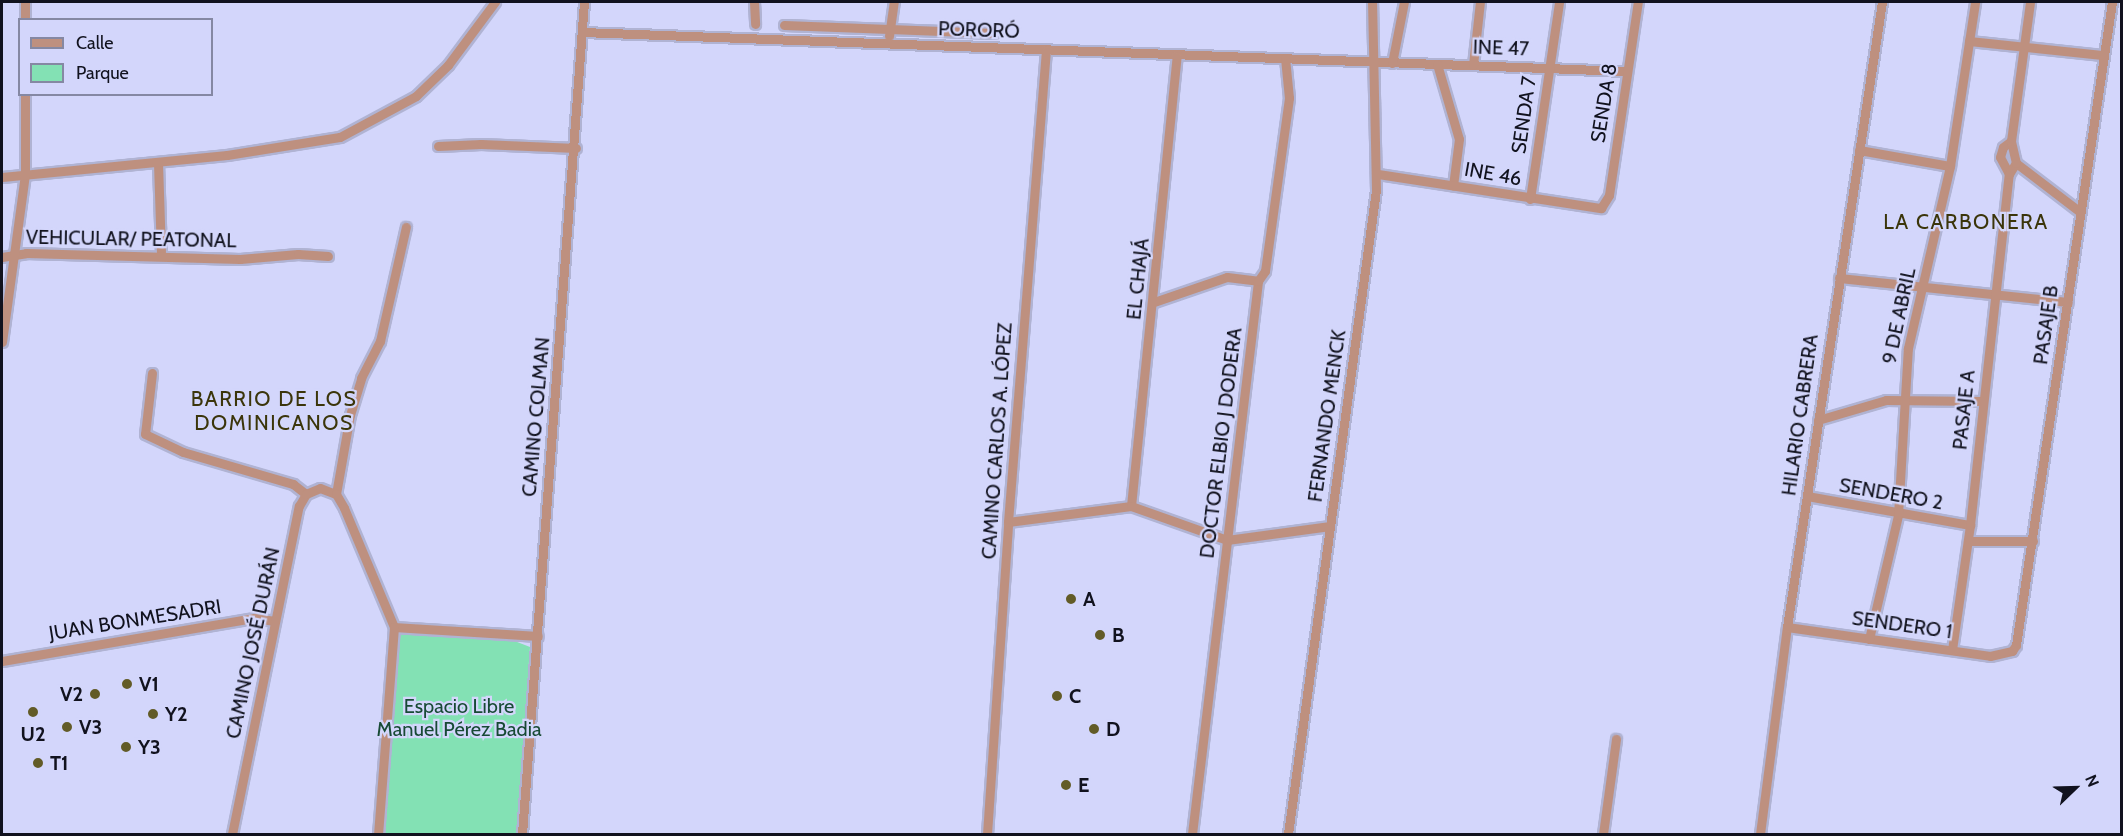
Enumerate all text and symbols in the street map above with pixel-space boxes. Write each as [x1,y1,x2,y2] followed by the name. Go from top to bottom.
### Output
[938,17,1020,43] street label: PORORÓ
[18,18,213,96] legend
[76,32,113,54] text: Calle
[1472,35,1530,61] street label: INE 47
[76,62,129,84] text: Parque
[1586,62,1622,144] street label: SENDA 8
[1507,75,1541,155] street label: SENDA 7
[1463,157,1523,191] street label: INE 46
[1883,209,2049,235] district label: LA CARBONERA
[26,225,236,253] street label: VEHICULAR/ PEATONAL
[1122,237,1154,321] street label: EL CHAJÁ
[1877,266,1921,366] street label: 9 DE ABRIL
[2029,284,2063,366] street label: PASAJE B
[977,322,1017,560] street label: CAMINO CARLOS A. LÓPEZ
[1195,326,1247,560] street label: DOCTOR ELBIO J DODERA
[1303,328,1351,504] street label: FERNANDO MENCK
[1777,333,1823,497] street label: HILARIO CABRERA
[517,336,555,498] street label: CAMINO COLMAN
[1948,369,1980,451] street label: PASAJE A
[191,386,357,436] district label: BARRIO DE LOS DOMINICANOS
[1837,473,1945,515] street label: SENDERO 2
[221,545,285,741] street label: CAMINO JOSÉ DURÁN
[1083,587,1095,611] place label: A
[1064,592,1078,606] marker: A
[47,595,223,645] street label: JUAN BONMESADRI
[1850,606,1954,644] street label: SENDERO 1
[1112,623,1125,647] place label: B
[1093,628,1107,642] marker: B
[139,672,159,696] place label: V1
[120,677,134,691] marker: V1
[60,682,83,706] place label: V2
[1069,684,1081,708] place label: C
[88,687,102,701] marker: V2
[1050,689,1064,703] marker: C
[377,694,541,741] park label: Espacio Libre Manuel Pérez Badia
[165,702,188,726] place label: Y2
[26,705,40,719] marker: U2
[146,707,160,721] marker: Y2
[79,715,102,739] place label: V3
[1106,717,1120,741] place label: D
[60,720,74,734] marker: V3
[21,722,45,746] place label: U2
[1087,722,1101,736] marker: D
[138,735,161,759] place label: Y3
[119,740,133,754] marker: Y3
[50,751,68,775] place label: T1
[31,756,45,770] marker: T1
[2045,758,2105,818] north arrow
[2081,772,2103,790] text: N
[1078,773,1089,797] place label: E
[1059,778,1073,792] marker: E

